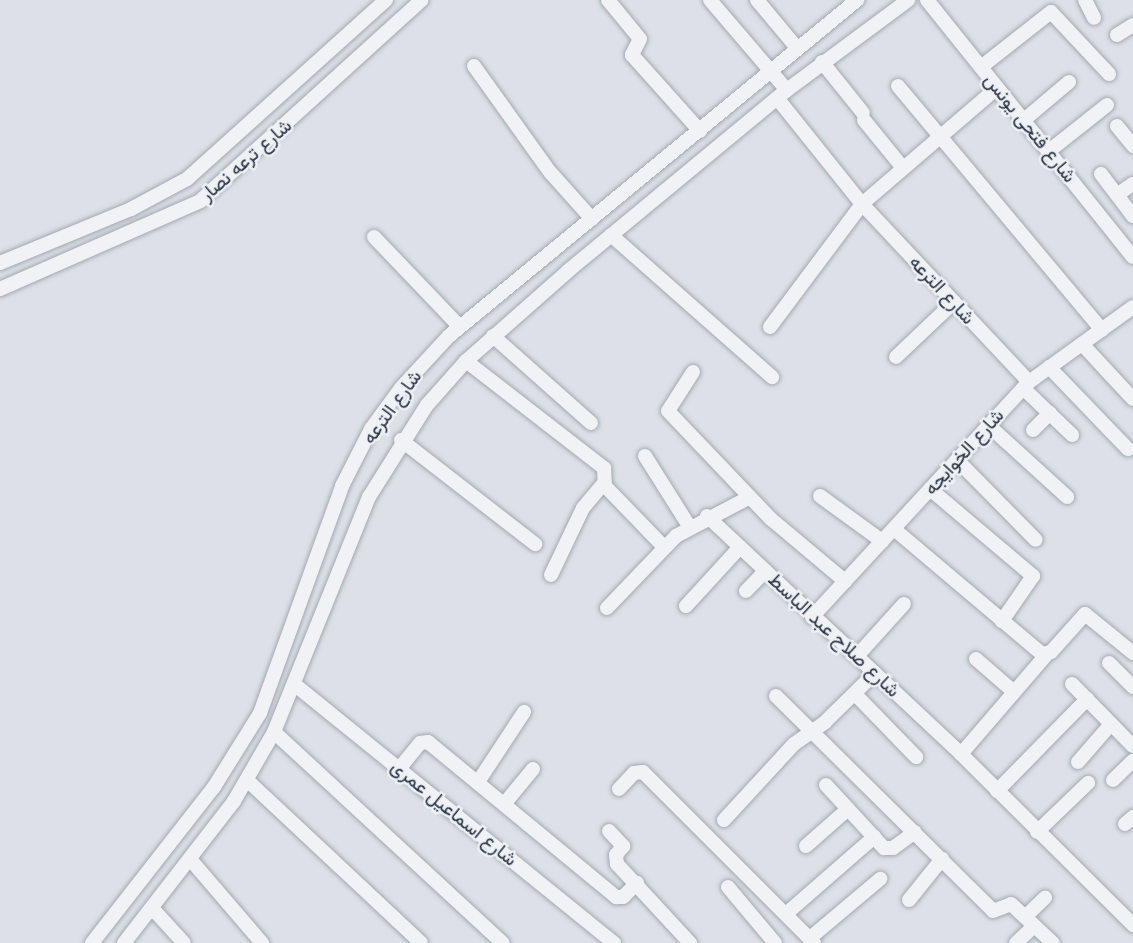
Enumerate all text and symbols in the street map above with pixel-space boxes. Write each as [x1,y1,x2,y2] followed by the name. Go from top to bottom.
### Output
[979,69,1081,187] street label: شارع فتحى يونس
[196,114,296,206] street label: شارع ترعه نصار
[904,251,980,329] street label: شارع الترعه
[358,366,426,448] street label: شارع الترعه
[919,404,1009,500] street label: شارع الخوايجه
[763,568,905,702] street label: شارع صلاح عبد الباسط
[386,755,522,871] street label: شارع اسماعيل عمرى

